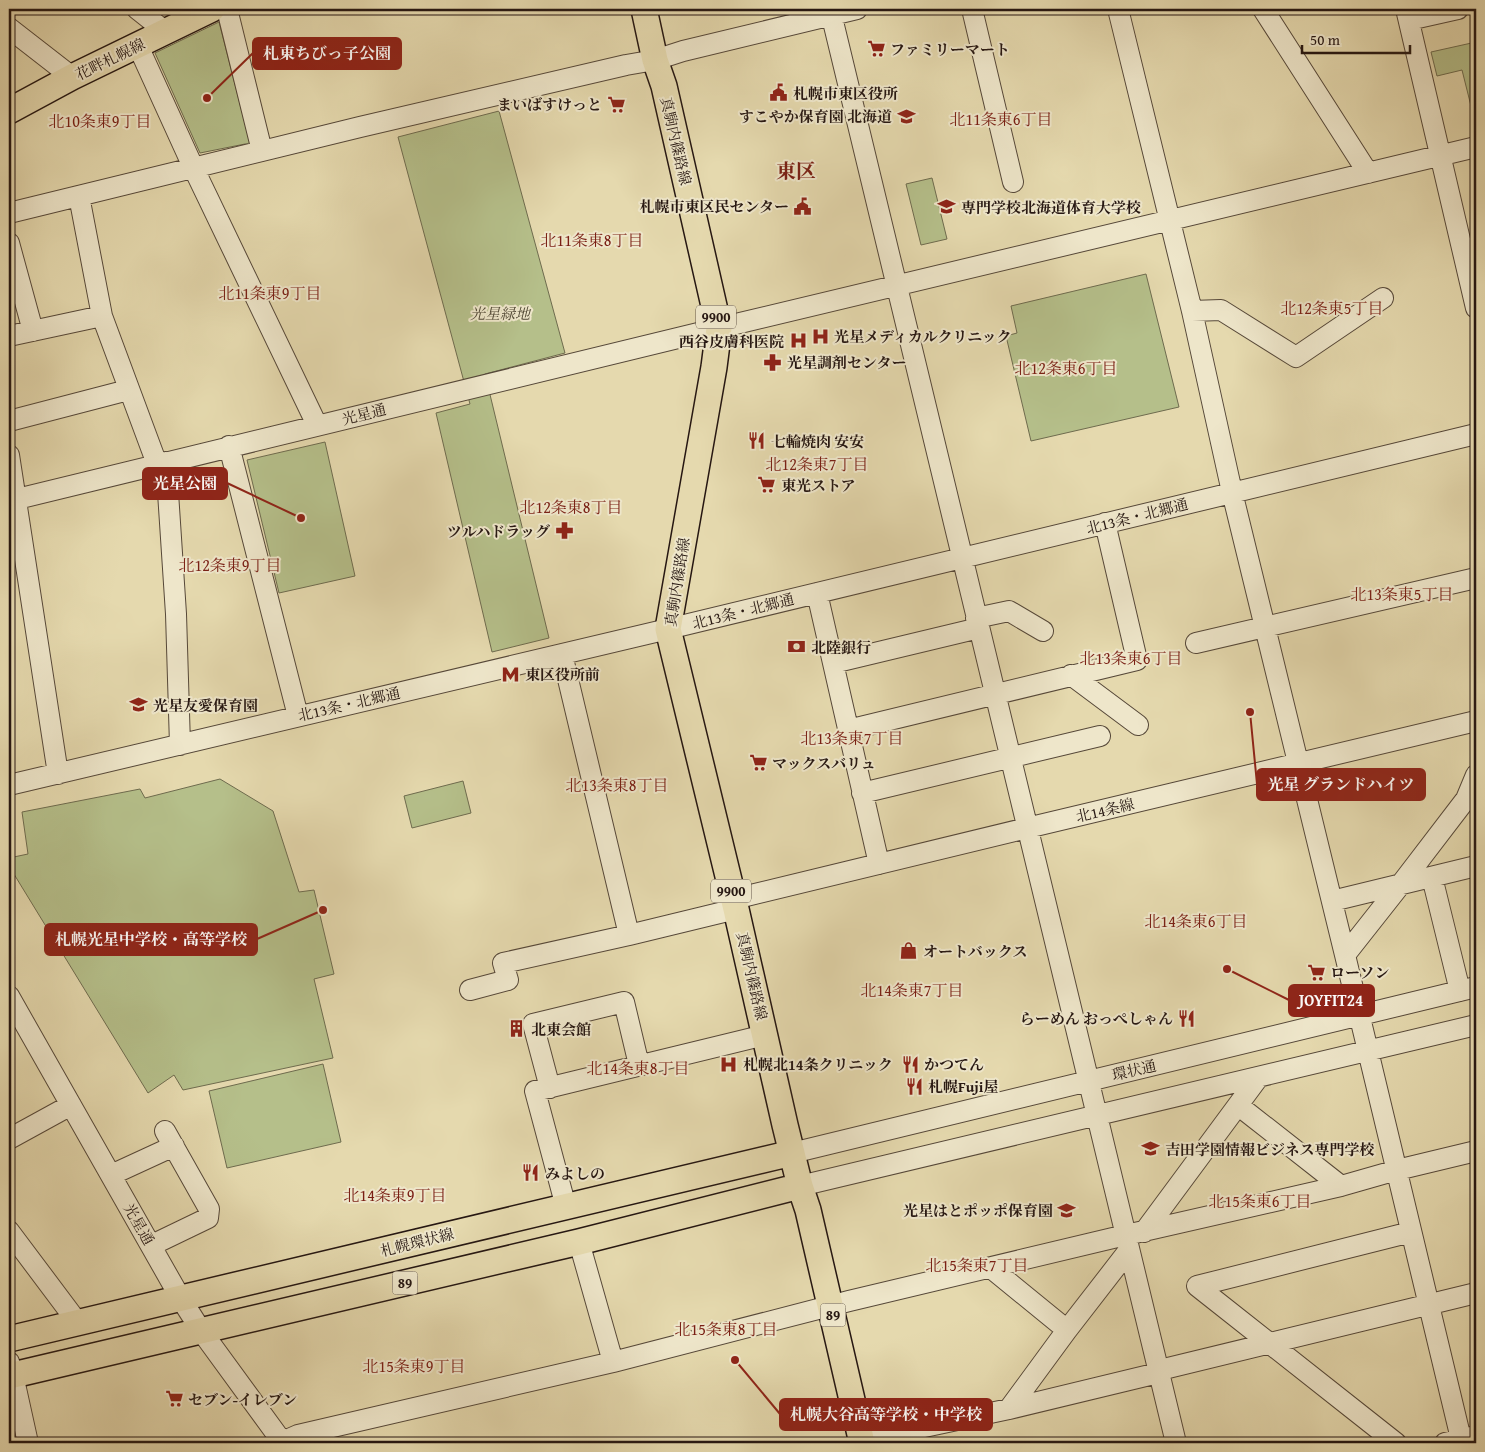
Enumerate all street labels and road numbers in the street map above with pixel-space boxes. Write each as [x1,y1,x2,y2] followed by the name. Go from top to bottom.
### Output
[72,33,148,85] street label: 花畔札幌線
[656,95,696,187] street label: 真駒内篠路線
[696,306,736,328] road number: 9900
[340,398,388,430] street label: 光星通
[1084,493,1190,539] street label: 北13条・北郷通
[660,536,694,628] street label: 真駒内篠路線
[690,588,796,634] street label: 北13条・北郷通
[296,682,402,726] street label: 北13条・北郷通
[1074,793,1136,827] street label: 北14条線
[711,879,751,902] road number: 9900
[732,930,772,1022] street label: 真駒内篠路線
[1110,1055,1158,1085] street label: 環状通
[119,1199,159,1249] street label: 光星通
[378,1223,456,1261] street label: 札幌環状線
[392,1272,418,1295] road number: 89
[820,1304,846,1326] road number: 89

